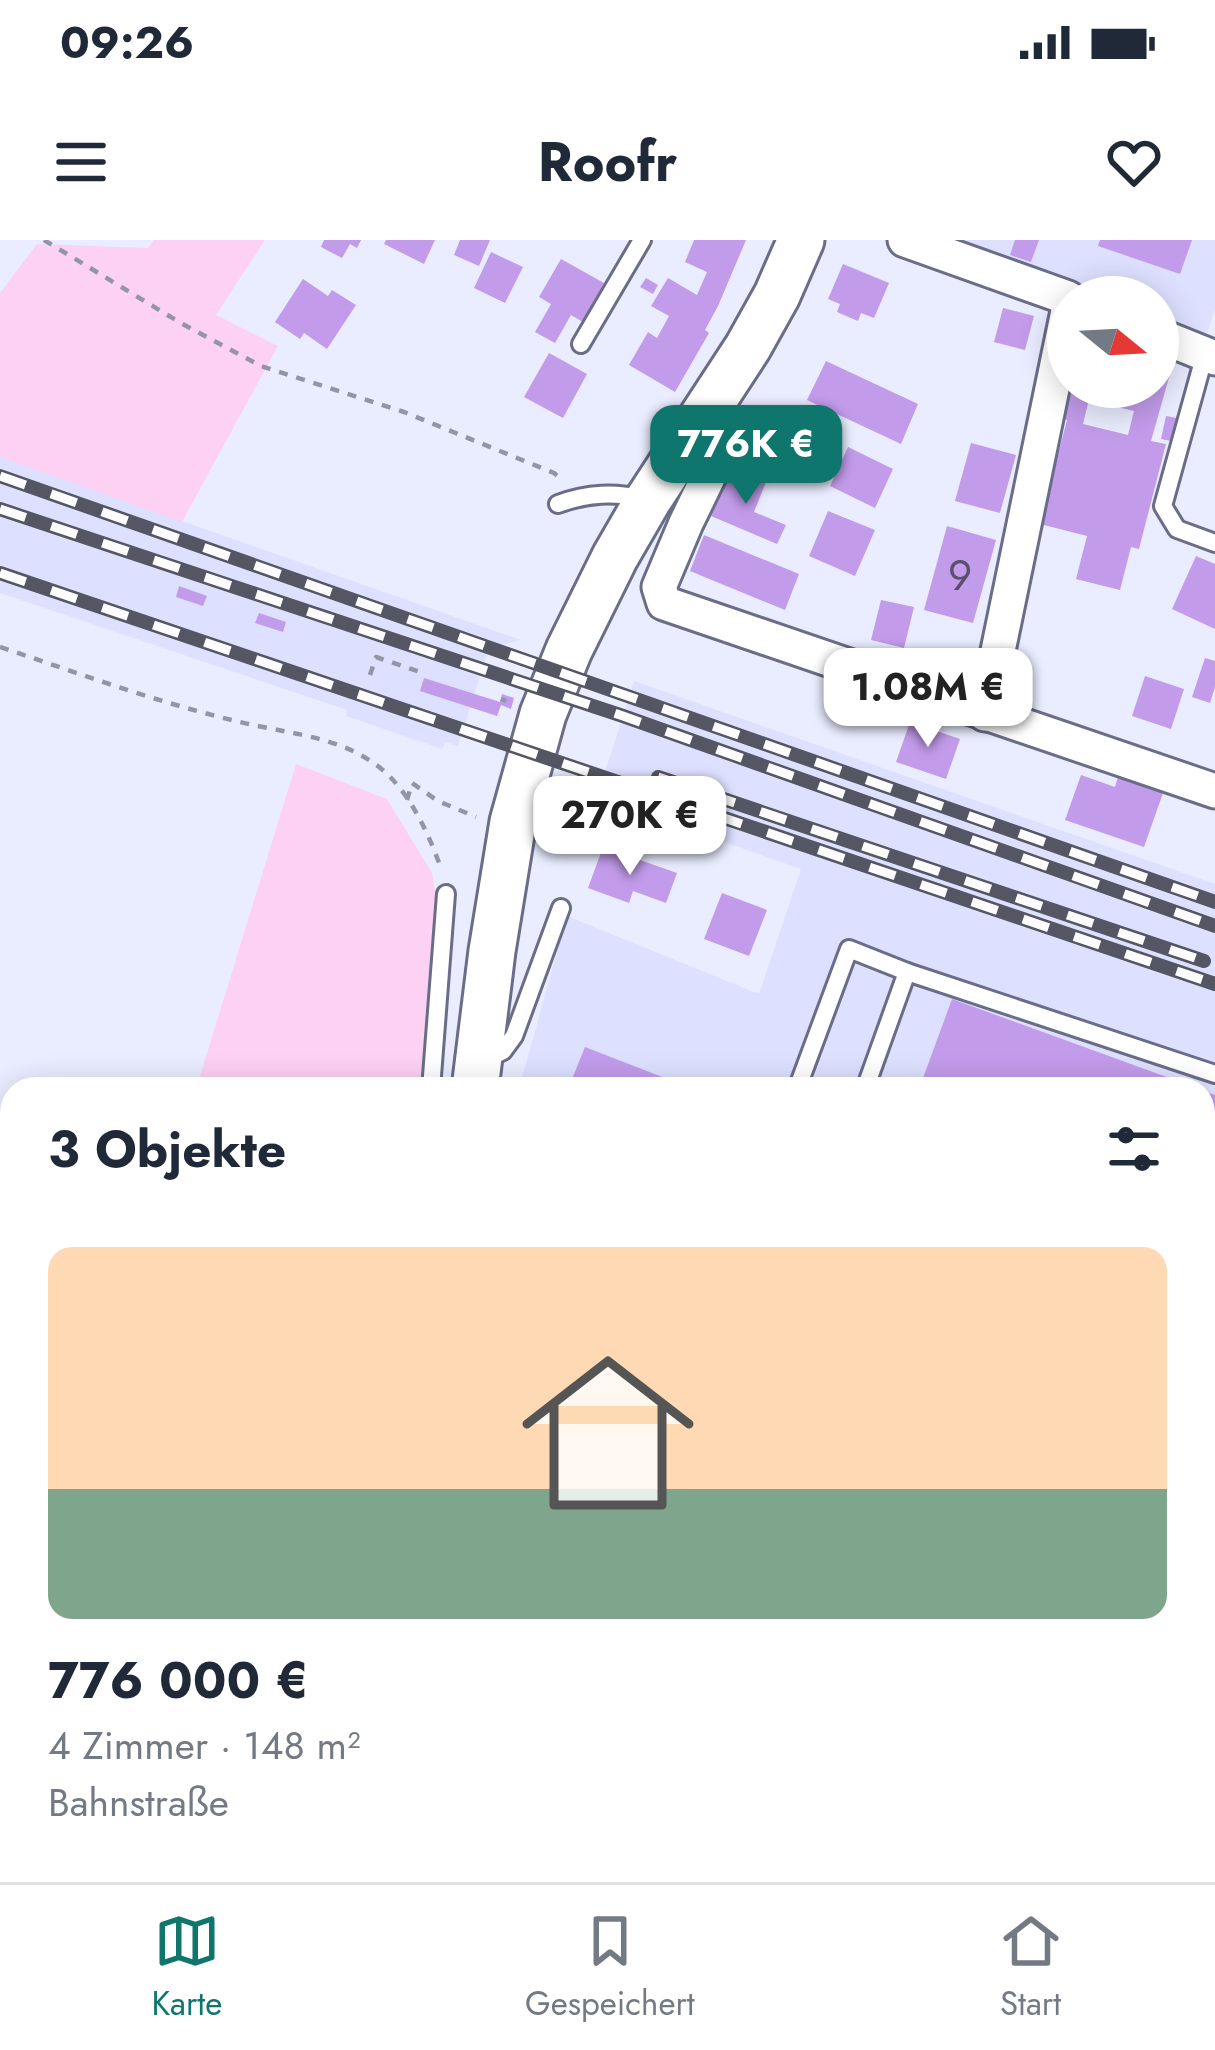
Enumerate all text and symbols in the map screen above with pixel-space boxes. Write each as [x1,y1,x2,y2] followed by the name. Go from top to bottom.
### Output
[60,10,194,75] text: 09:26
[538,123,677,201] text: Roofr
[48,129,114,195] icon: menu
[1101,129,1167,195] icon: heart
[1047,276,1179,408] north arrow
[1047,276,1179,408] map controls
[648,405,844,507] pin: 776K €
[677,415,815,472] text: 776K €
[948,545,972,606] house number: 9
[817,648,1039,750] pin: 1.08M €
[851,658,1005,715] text: 1.08M €
[532,776,728,878] pin: 270K €
[560,786,700,843] text: 270K €
[48,1112,286,1186] text: 3 Objekte
[1101,1116,1167,1182] icon: filters
[500,1325,716,1541] icon: home
[48,1643,309,1717] text: 776 000 €
[48,1717,360,1774] text: 4 Zimmer · 148 m²
[48,1774,229,1831] text: Bahnstraße
[151,1908,222,2027] tab: Karte
[525,1908,695,2027] tab: Gespeichert
[998,1908,1064,2027] tab: Start

